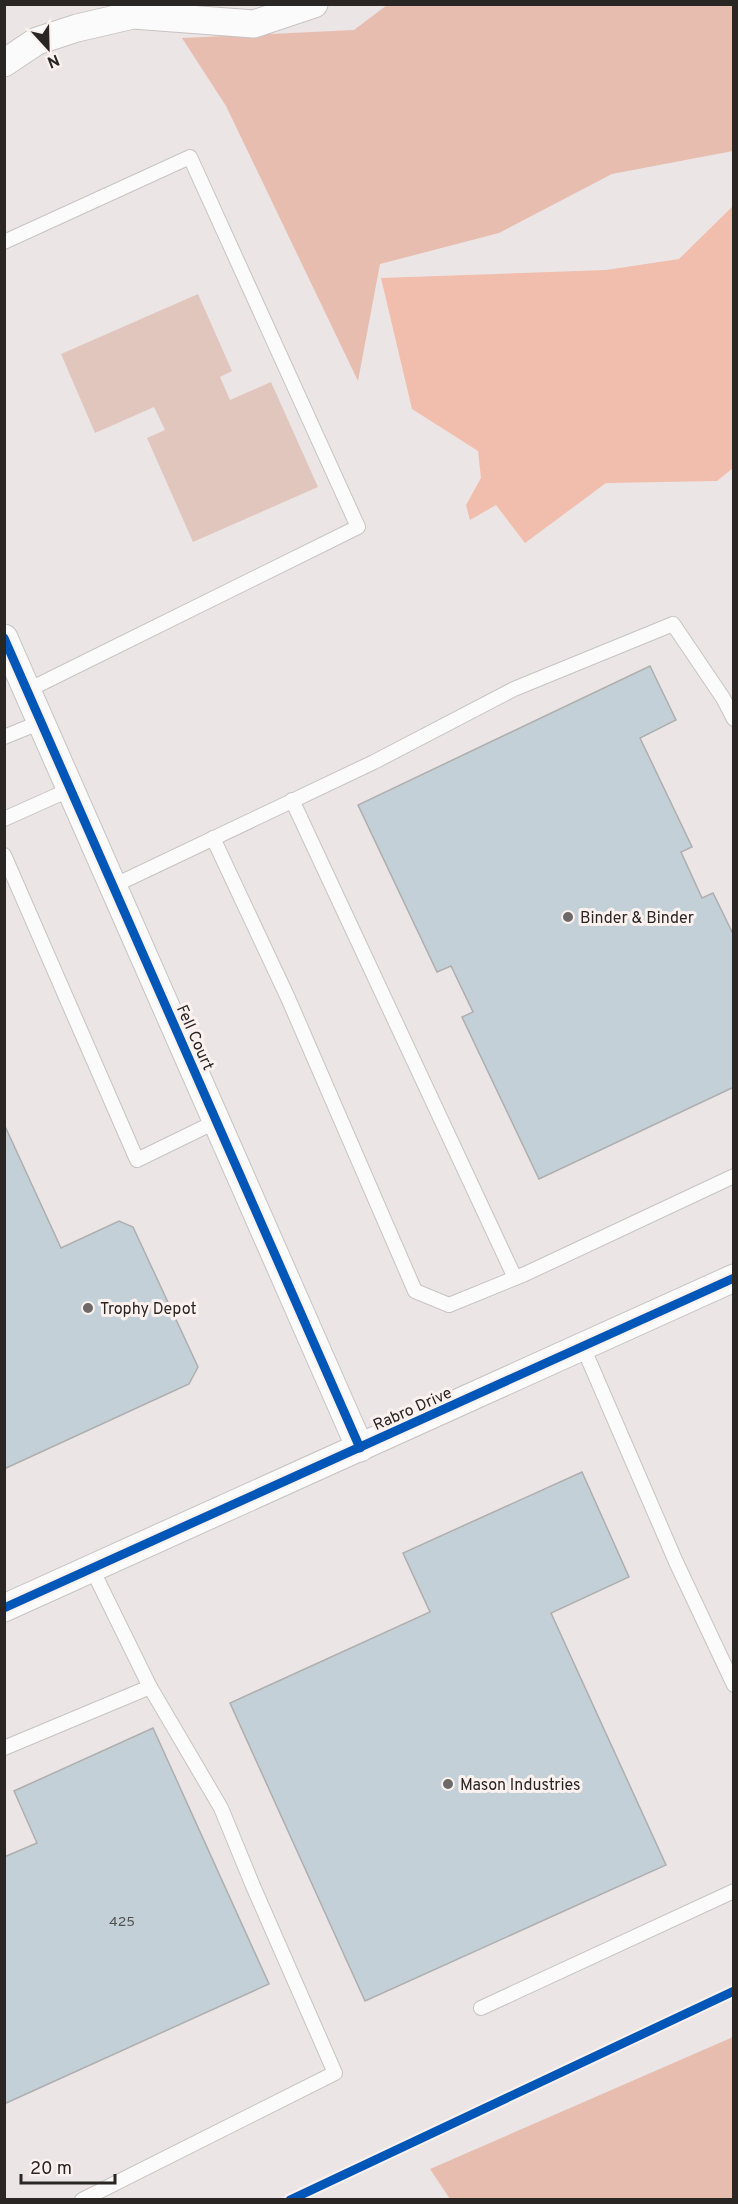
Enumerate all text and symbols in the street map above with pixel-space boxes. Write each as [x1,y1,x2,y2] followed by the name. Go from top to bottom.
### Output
[18,18,78,78] north arrow
[44,49,62,71] text: N
[580,909,694,929] place label: Binder & Binder
[561,910,575,924] marker: Binder & Binder
[171,1002,217,1074] street label: Fell Court
[100,1300,196,1320] place label: Trophy Depot
[81,1301,95,1315] marker: Trophy Depot
[370,1384,455,1436] street label: Rabro Drive
[460,1776,580,1796] place label: Mason Industries
[441,1777,455,1791] marker: Mason Industries
[109,1914,135,1931] house number: 425
[21,2147,116,2185] scale bar
[30,2158,72,2181] text: 20 m

